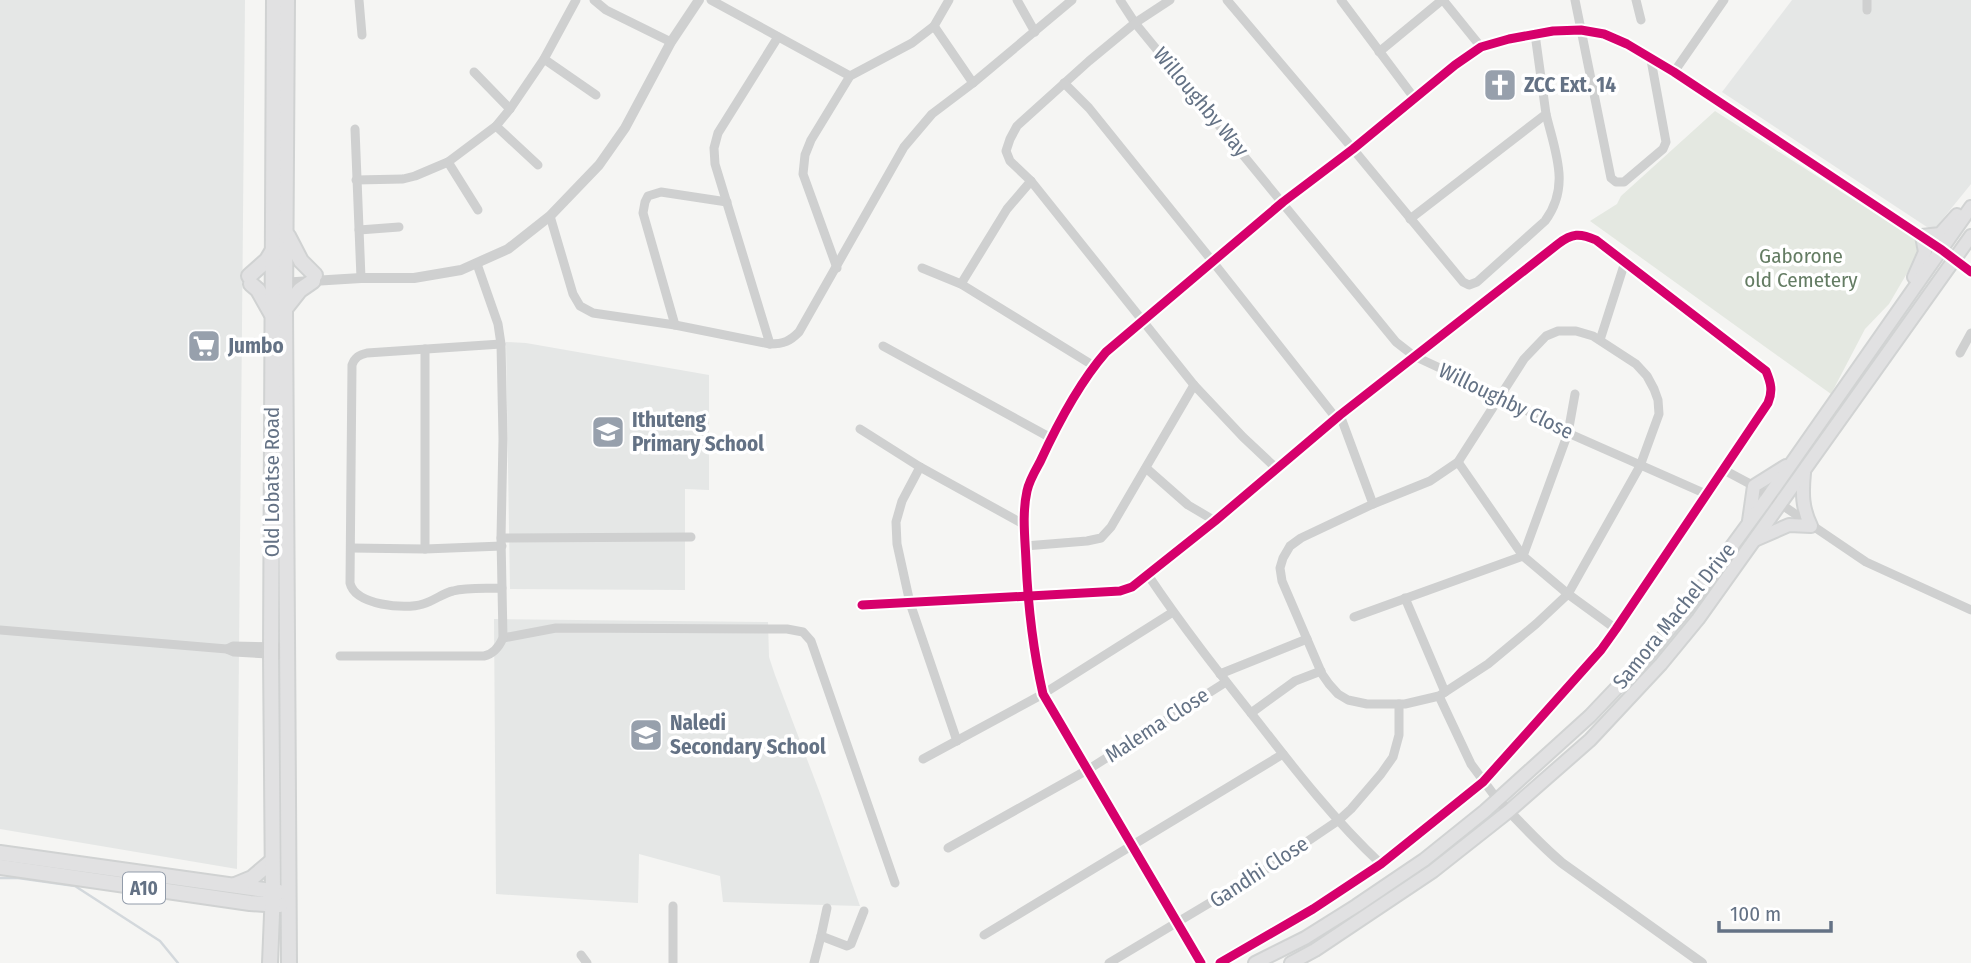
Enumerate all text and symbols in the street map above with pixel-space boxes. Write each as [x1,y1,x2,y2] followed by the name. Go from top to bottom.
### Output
[1148,42,1255,162] street label: Willoughby Way
[1481,66,1519,104] church icon: ZCC Ext. 14
[1524,72,1616,98] place label: ZCC Ext. 14
[1744,243,1858,293] park label: Gaborone old Cemetery
[185,327,223,365] supermarket icon: Jumbo
[227,333,284,359] place label: Jumbo
[1434,357,1578,445] street label: Willoughby Close
[259,407,285,557] street label: Old Lobatse Road
[632,407,764,457] place label: Ithuteng Primary School
[589,413,627,451] school or university icon: Ithuteng Primary School
[1607,538,1741,694] street label: Samora Machel Drive
[1100,682,1214,768] street label: Malema Close
[670,710,826,760] place label: Naledi Secondary School
[627,716,665,754] school or university icon: Naledi Secondary School
[1205,831,1313,913] street label: Gandhi Close
[123,873,165,904] road number: A10
[1719,890,1831,934] scale bar
[1730,901,1781,927] text: 100 m

